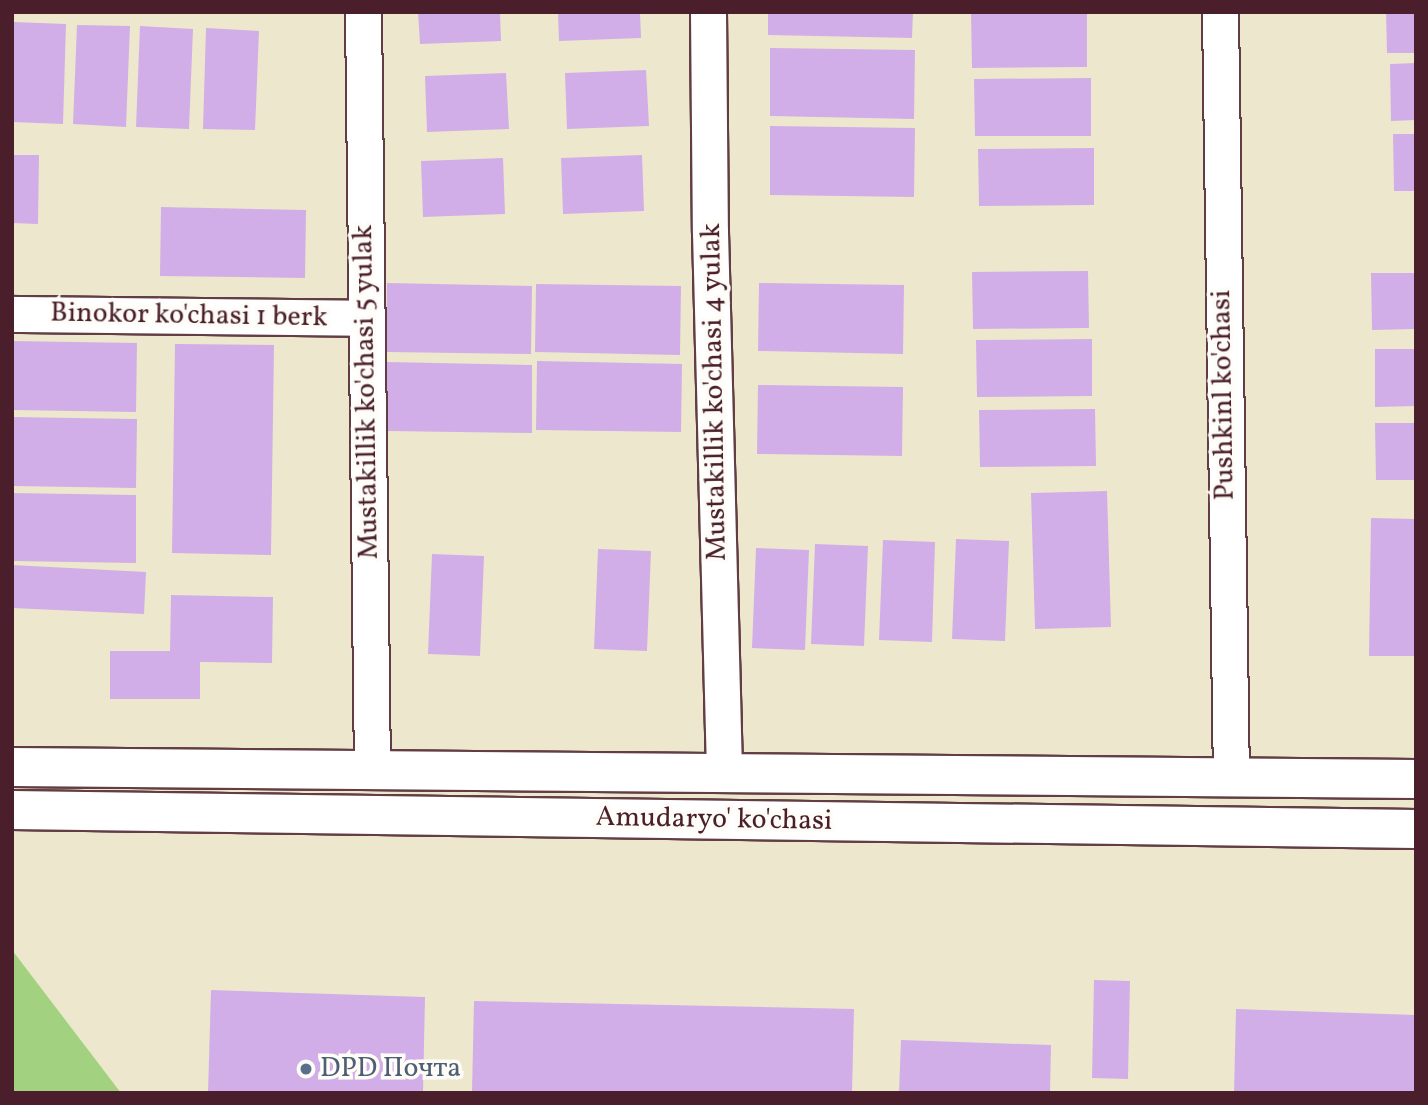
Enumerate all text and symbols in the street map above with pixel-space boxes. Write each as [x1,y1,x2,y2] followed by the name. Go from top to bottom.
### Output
[695,222,735,562] street label: Mustakillik ko'chasi 4 yulak
[347,224,387,560] street label: Mustakillik ko'chasi 5 yulak
[1205,289,1243,501] street label: Pushkinl ko'chasi
[50,297,328,335] street label: Binokor ko'chasi 1 berk
[595,801,833,839] street label: Amudaryo' ko'chasi
[320,1052,461,1086] place label: DPD Почта
[298,1061,314,1077] marker: DPD Почта

